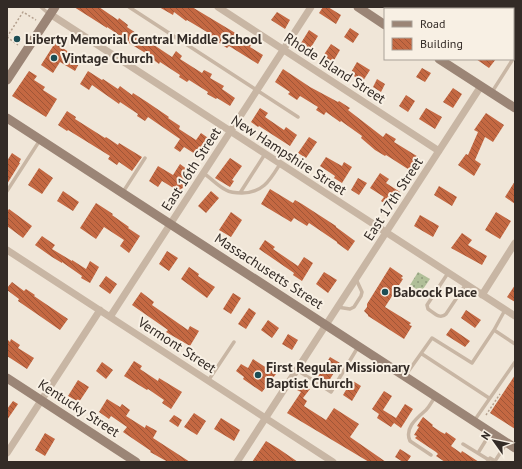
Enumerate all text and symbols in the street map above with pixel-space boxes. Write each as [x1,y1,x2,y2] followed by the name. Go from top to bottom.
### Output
[384,8,514,60] legend
[420,16,445,31] text: Road
[281,28,389,108] street label: Rhode Island Street
[25,30,263,48] place label: Liberty Memorial Central Middle School
[12,34,22,44] marker: Liberty Memorial Central Middle School
[420,36,463,51] text: Building
[61,49,153,67] place label: Vintage Church
[49,53,59,63] marker: Vintage Church
[228,111,350,199] street label: New Hampshire Street
[157,124,225,214] street label: East 16th Street
[359,154,427,244] street label: East 17th Street
[211,229,327,313] street label: Massachusetts Street
[393,283,477,301] place label: Babcock Place
[380,287,390,297] marker: Babcock Place
[134,312,220,377] street label: Vermont Street
[266,358,410,392] place label: First Regular Missionary Baptist Church
[253,370,263,380] marker: First Regular Missionary Baptist Church
[35,375,123,441] street label: Kentucky Street
[474,421,514,461] north arrow
[478,429,493,442] text: N

